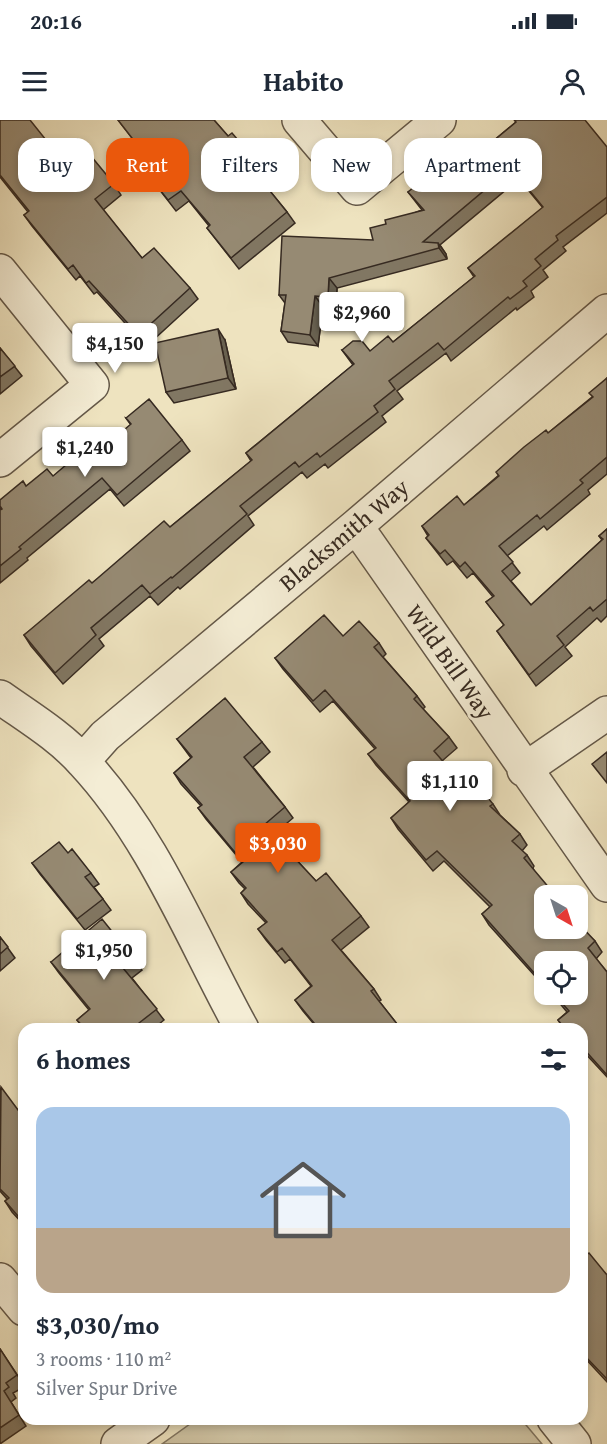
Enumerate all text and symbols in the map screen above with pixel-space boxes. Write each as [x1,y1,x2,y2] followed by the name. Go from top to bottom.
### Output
[30,5,82,37] text: 20:16
[263,61,344,101] text: Habito
[18,65,51,98] icon: menu
[556,65,589,98] icon: person
[18,138,94,192] chip: Buy
[106,138,189,192] chip: Rent
[201,138,299,192] chip: Filters
[311,138,392,192] chip: New
[404,138,542,192] chip: Apartment
[313,292,411,343] pin: $2,960
[333,297,391,326] text: $2,960
[66,323,164,374] pin: $4,150
[86,328,144,357] text: $4,150
[36,427,134,478] pin: $1,240
[56,432,114,461] text: $1,240
[271,470,416,599] street label: Blacksmith Way
[398,597,503,727] street label: Wild Bill Way
[401,761,499,812] pin: $1,110
[421,766,479,795] text: $1,110
[229,823,327,874] pin: $3,030
[249,828,307,857] text: $3,030
[534,885,588,939] north arrow
[534,885,588,1005] map controls
[55,930,153,981] pin: $1,950
[75,935,133,964] text: $1,950
[534,951,588,1005] button: locate
[36,1040,131,1079] text: 6 homes
[537,1043,570,1076] icon: filters
[249,1146,357,1254] icon: home
[36,1305,159,1344] text: $3,030/mo
[36,1344,171,1373] text: 3 rooms · 110 m²
[36,1373,177,1402] text: Silver Spur Drive

